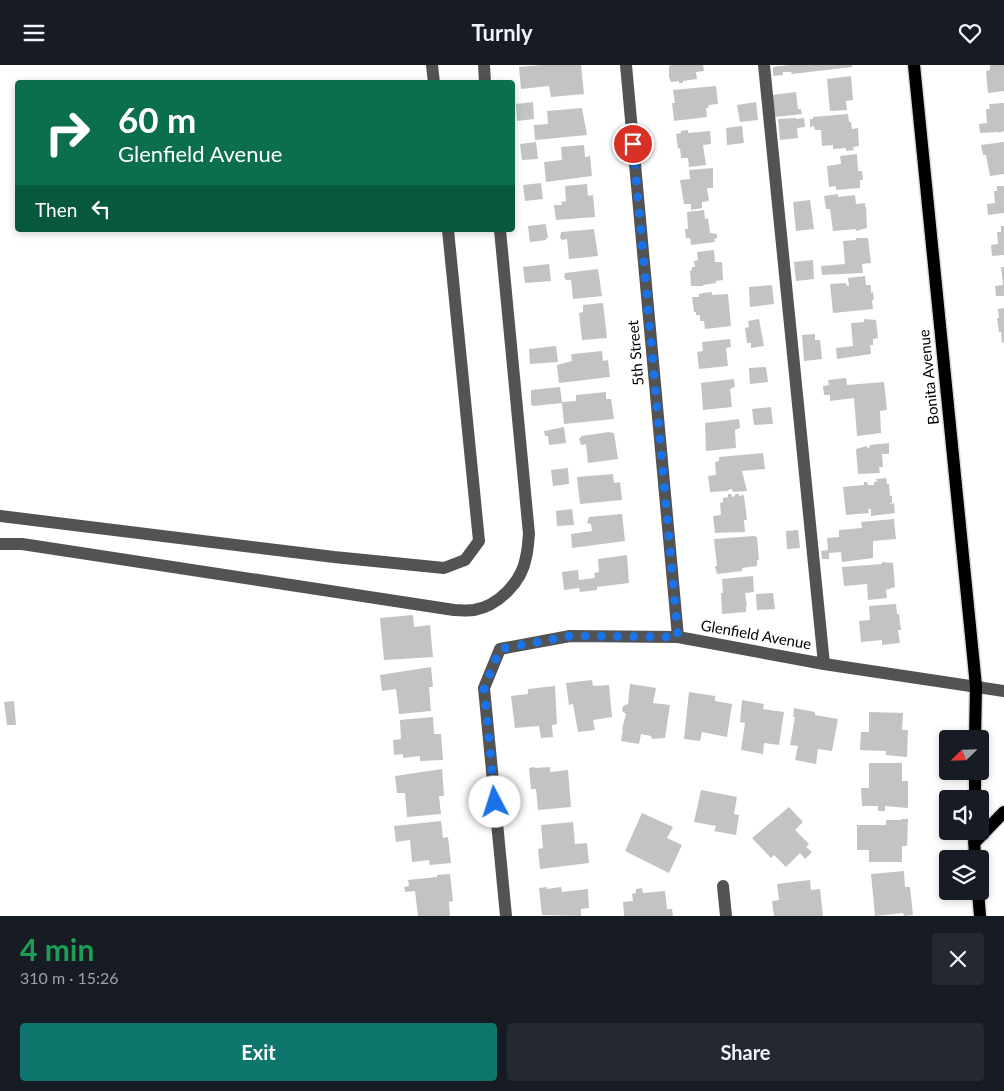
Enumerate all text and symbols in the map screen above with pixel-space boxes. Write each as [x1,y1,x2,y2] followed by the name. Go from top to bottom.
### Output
[20,19,48,47] icon: menu
[471,19,533,46] text: Turnly
[956,19,984,47] icon: heart
[118,98,196,140] text: 60 m
[35,100,100,165] icon: right
[612,123,654,165] pin
[619,130,647,158] icon: arrive
[118,140,282,167] text: Glenfield Avenue
[87,195,115,223] icon: left
[35,198,77,221] text: Then
[623,319,647,387] street label: 5th Street
[914,328,942,426] street label: Bonita Avenue
[699,615,813,653] street label: Glenfield Avenue
[939,730,989,780] north arrow
[939,730,989,900] map controls
[468,775,520,827] position arrow
[939,790,989,840] button: sound
[939,850,989,900] button: layers
[20,931,94,967] text: 4 min
[932,933,984,985] button: close
[20,968,119,987] text: 310 m · 15:26
[20,1023,497,1081] button: Exit
[507,1023,984,1081] button: Share

